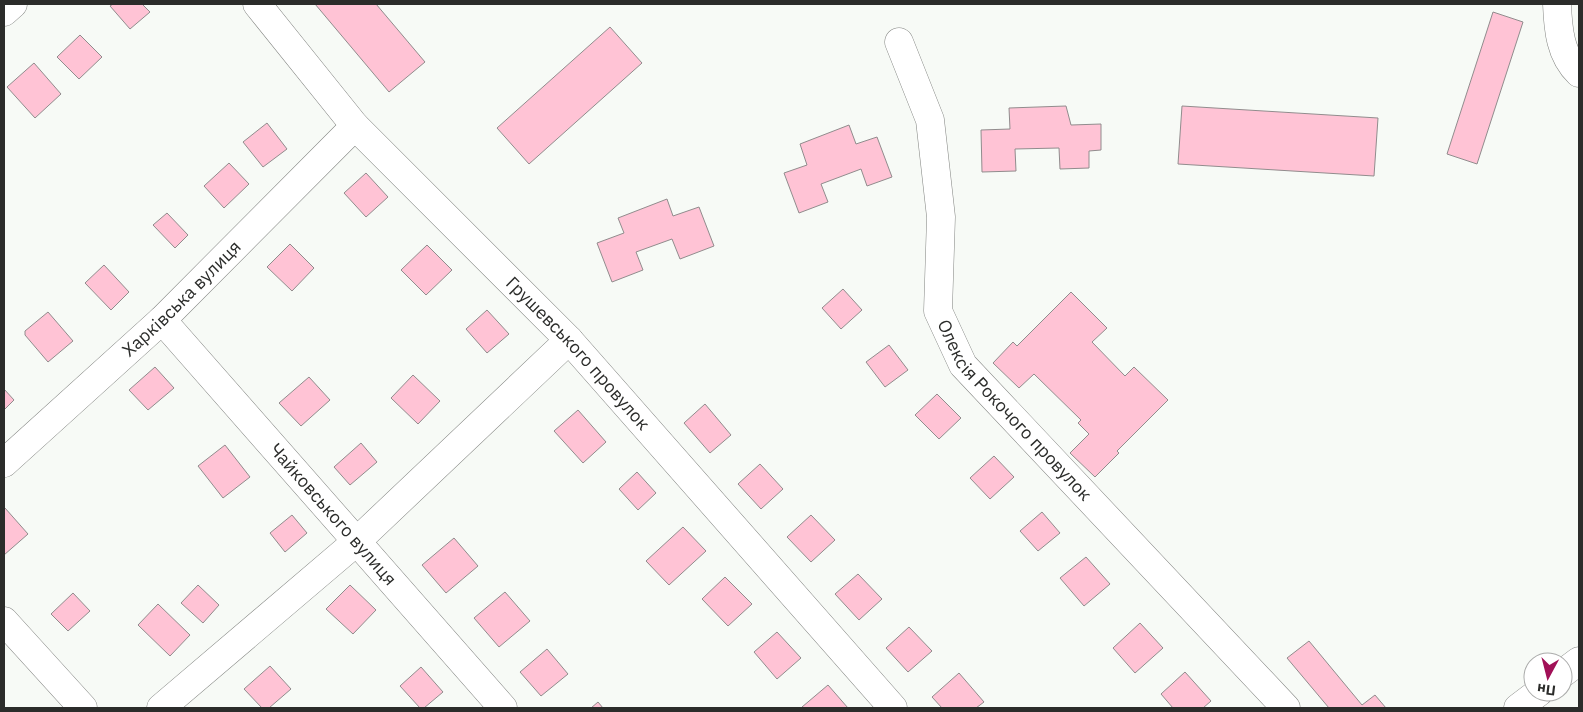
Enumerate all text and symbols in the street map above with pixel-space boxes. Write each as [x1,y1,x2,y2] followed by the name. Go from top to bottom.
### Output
[117,235,246,362] street label: Харківська вулиця
[501,272,655,435] street label: Грушевського провулок
[933,316,1097,506] street label: Олексія Рокочого провулок
[265,438,402,590] street label: Чайковського вулиця
[1523,652,1573,702] north arrow
[1536,680,1557,700] text: Пн

